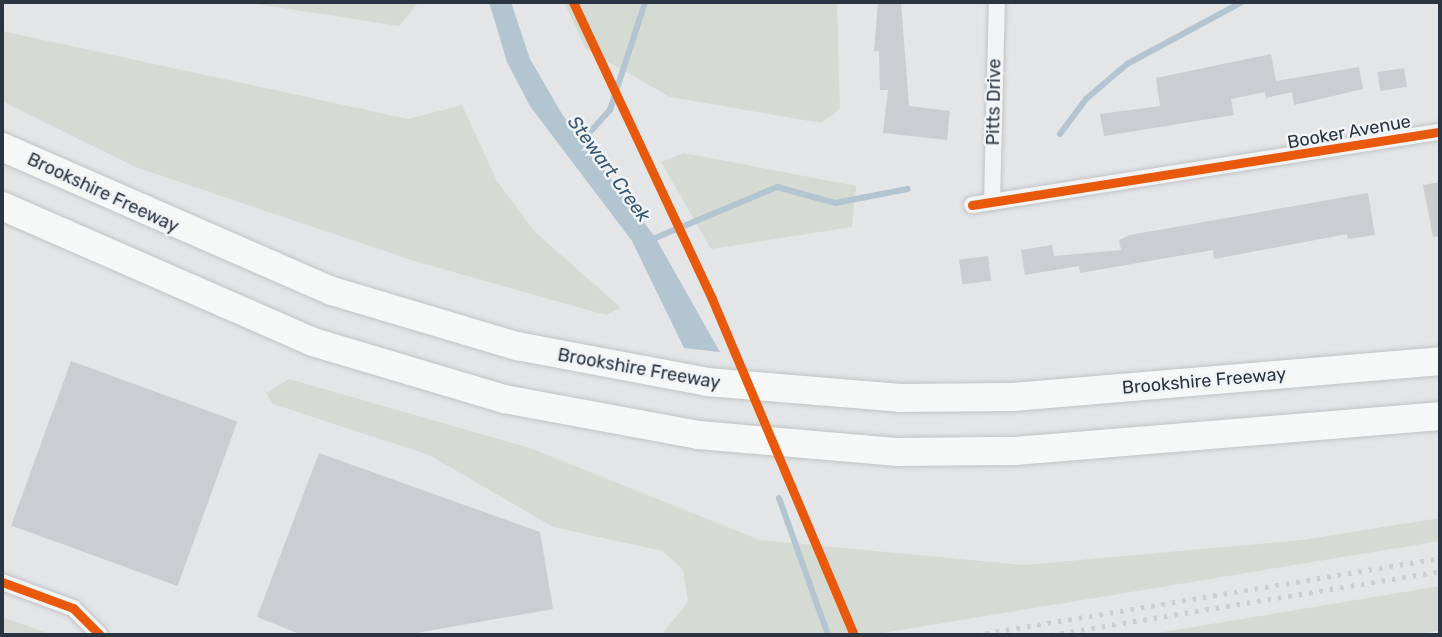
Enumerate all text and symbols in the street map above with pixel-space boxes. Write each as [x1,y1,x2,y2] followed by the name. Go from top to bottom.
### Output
[982,58,1006,146] street label: Pitts Drive
[1285,110,1413,154] street label: Booker Avenue
[563,111,655,227] water label: Stewart Creek
[24,148,182,238] street label: Brookshire Freeway
[556,344,722,394] street label: Brookshire Freeway
[1121,363,1287,399] street label: Brookshire Freeway

